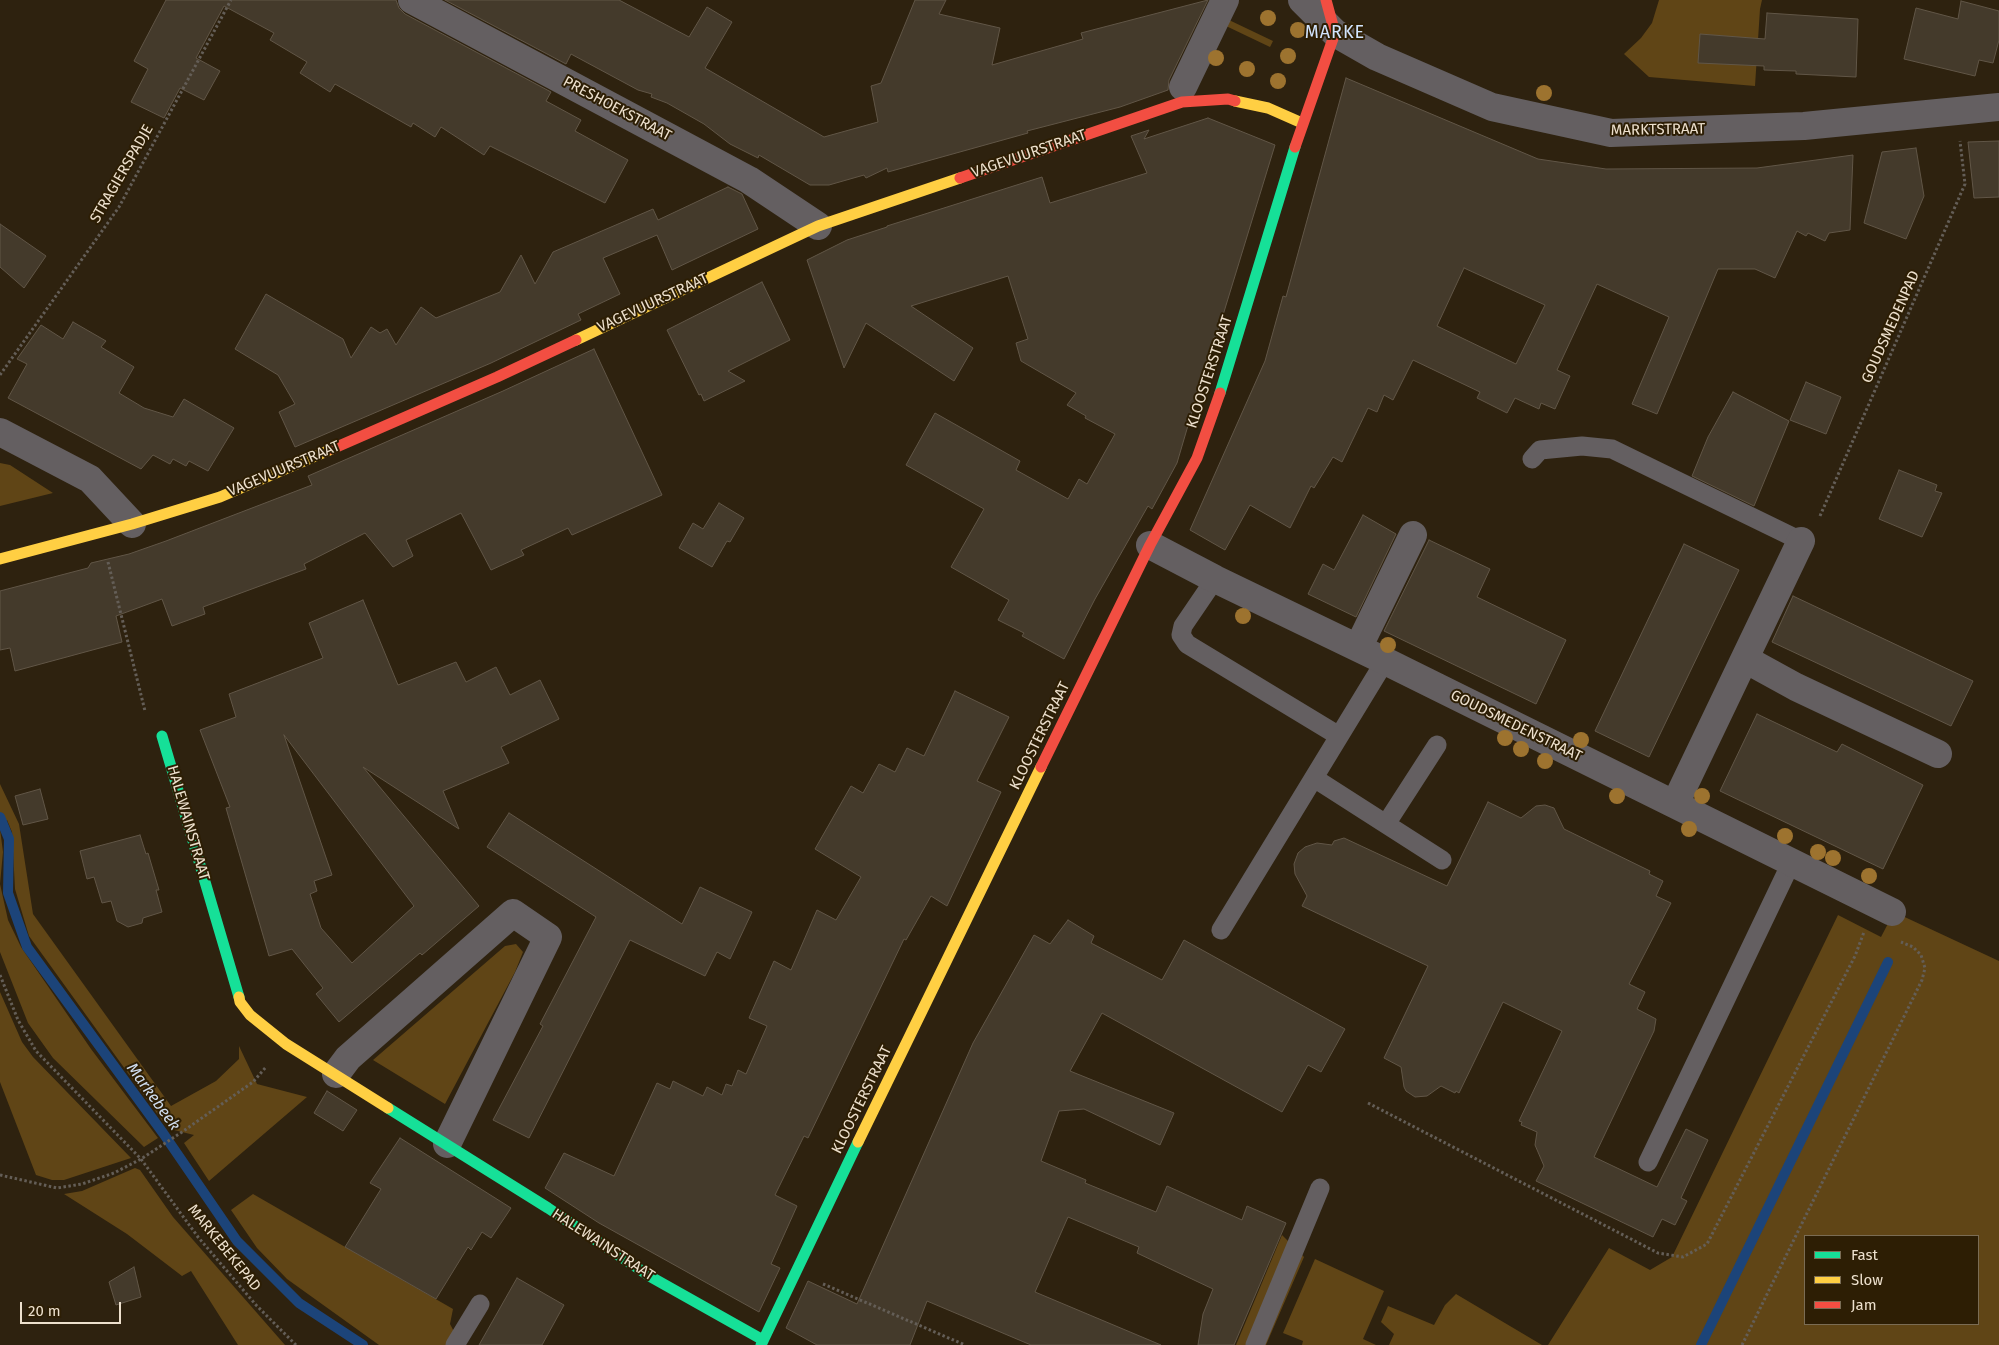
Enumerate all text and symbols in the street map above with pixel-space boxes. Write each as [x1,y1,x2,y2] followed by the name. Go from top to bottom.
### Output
[1304,22,1366,44] district label: MARKE
[560,73,674,145] street label: PRESHOEKSTRAAT
[1611,120,1705,140] street label: MARKTSTRAAT
[87,122,157,226] street label: STRAGIERSPADJE
[969,126,1089,182] street label: VAGEVUURSTRAAT
[1858,268,1924,386] street label: GOUDSMEDENPAD
[595,269,711,337] street label: VAGEVUURSTRAAT
[1183,313,1237,431] street label: KLOOSTERSTRAAT
[225,437,343,501] street label: VAGEVUURSTRAAT
[1006,679,1074,793] street label: KLOOSTERSTRAAT
[1447,686,1585,766] street label: GOUDSMEDENSTRAAT
[163,763,213,883] street label: HALEWAINSTRAAT
[828,1043,896,1157] street label: KLOOSTERSTRAAT
[122,1059,184,1135] water label: Markebeek
[184,1201,264,1295] street label: MARKEBEKEPAD
[548,1205,658,1285] street label: HALEWAINSTRAAT
[1804,1235,1979,1325] legend
[1851,1246,1878,1264] text: Fast
[1851,1271,1883,1289] text: Slow
[22,1292,124,1324] scale bar
[1851,1296,1877,1314] text: Jam
[28,1302,61,1320] text: 20 m

